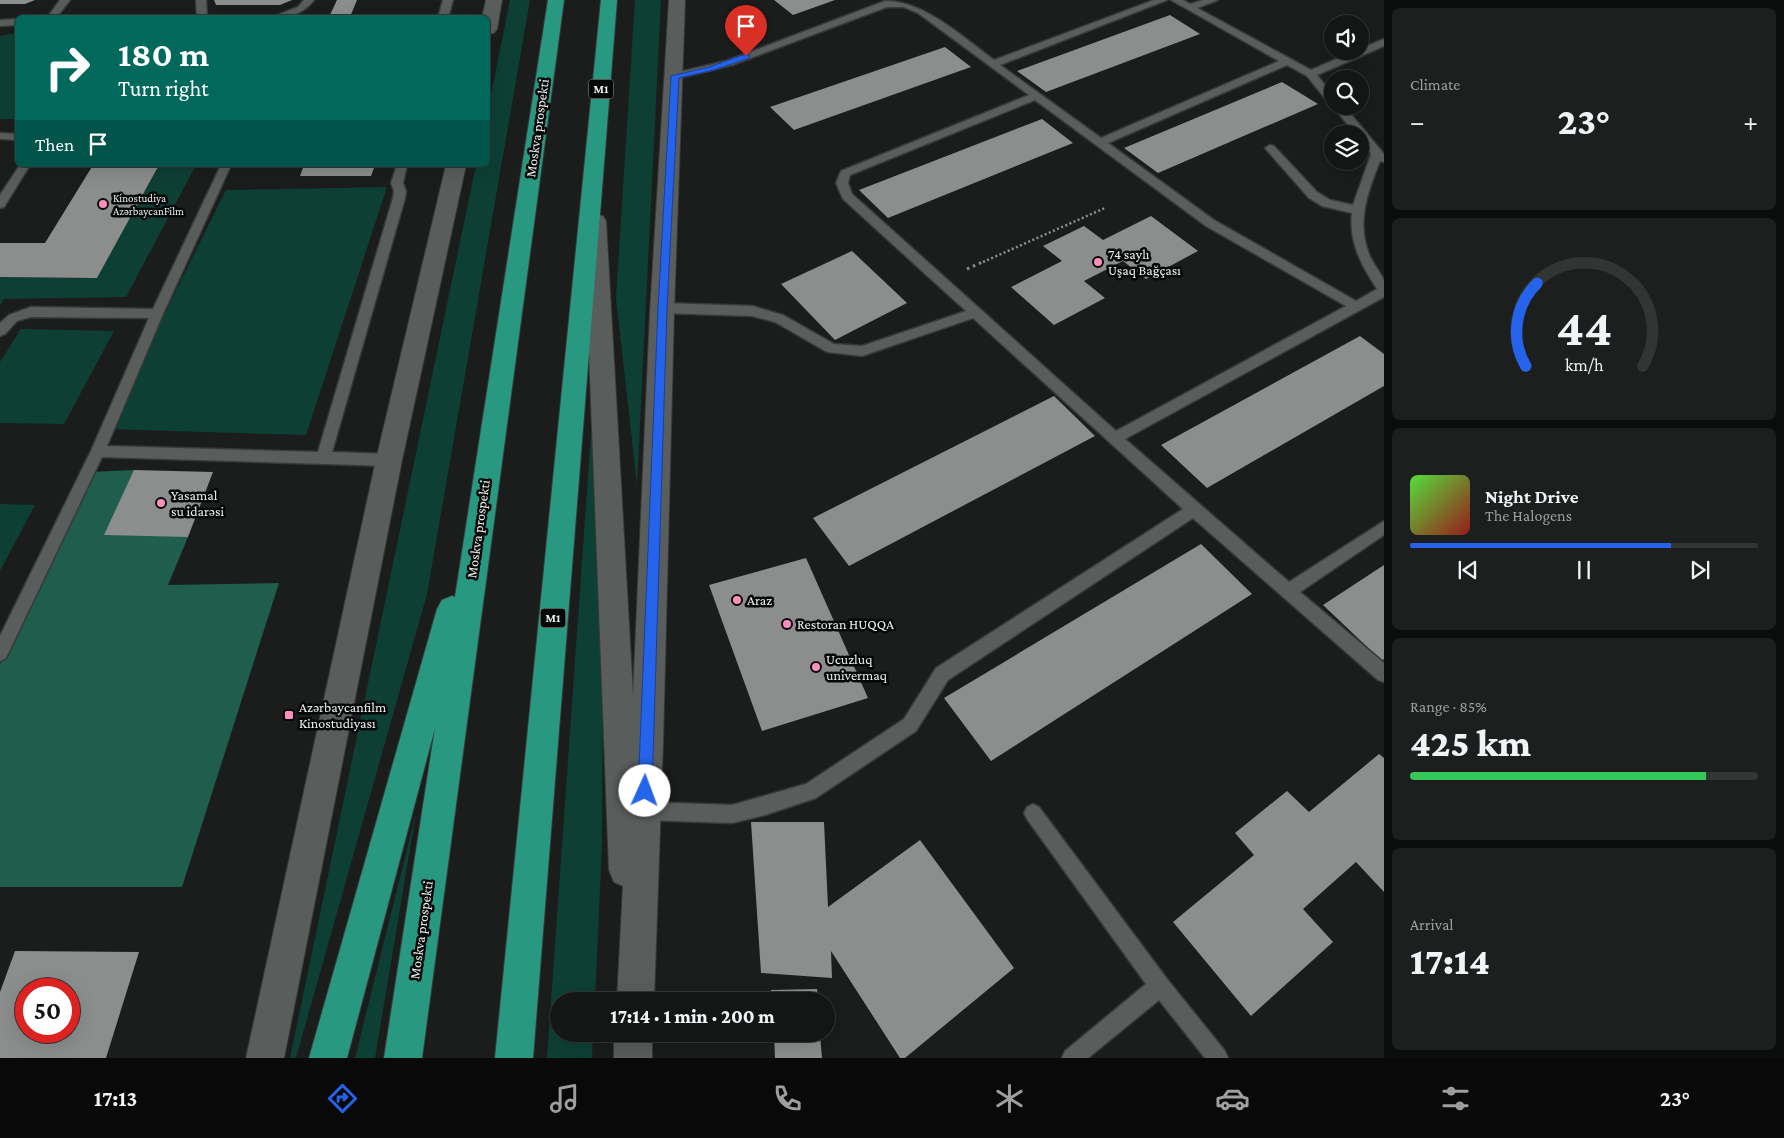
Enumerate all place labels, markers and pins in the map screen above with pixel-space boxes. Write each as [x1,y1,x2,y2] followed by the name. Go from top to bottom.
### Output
[725,5,767,56] pin
[113,192,184,218] place label: Kinostudiya AzərbaycanFilm
[97,198,109,210] marker: Kinostudiya AzərbaycanFilm
[1108,246,1181,278] place label: 74 saylı Uşaq Bağçası
[1092,256,1104,268] marker: 74 saylı Uşaq Bağçası
[171,487,224,519] place label: Yasamal su idarəsi
[155,497,167,509] marker: Yasamal su idarəsi
[747,592,772,608] place label: Araz
[731,594,743,606] marker: Araz
[797,616,894,632] place label: Restoran HUQQA
[781,618,793,630] marker: Restoran HUQQA
[826,651,888,683] place label: Ucuzluq univermaq
[810,661,822,673] marker: Ucuzluq univermaq
[299,699,386,731] place label: Azərbaycanfilm Kinostudiyası
[283,709,295,721] marker: Azərbaycanfilm Kinostudiyası

